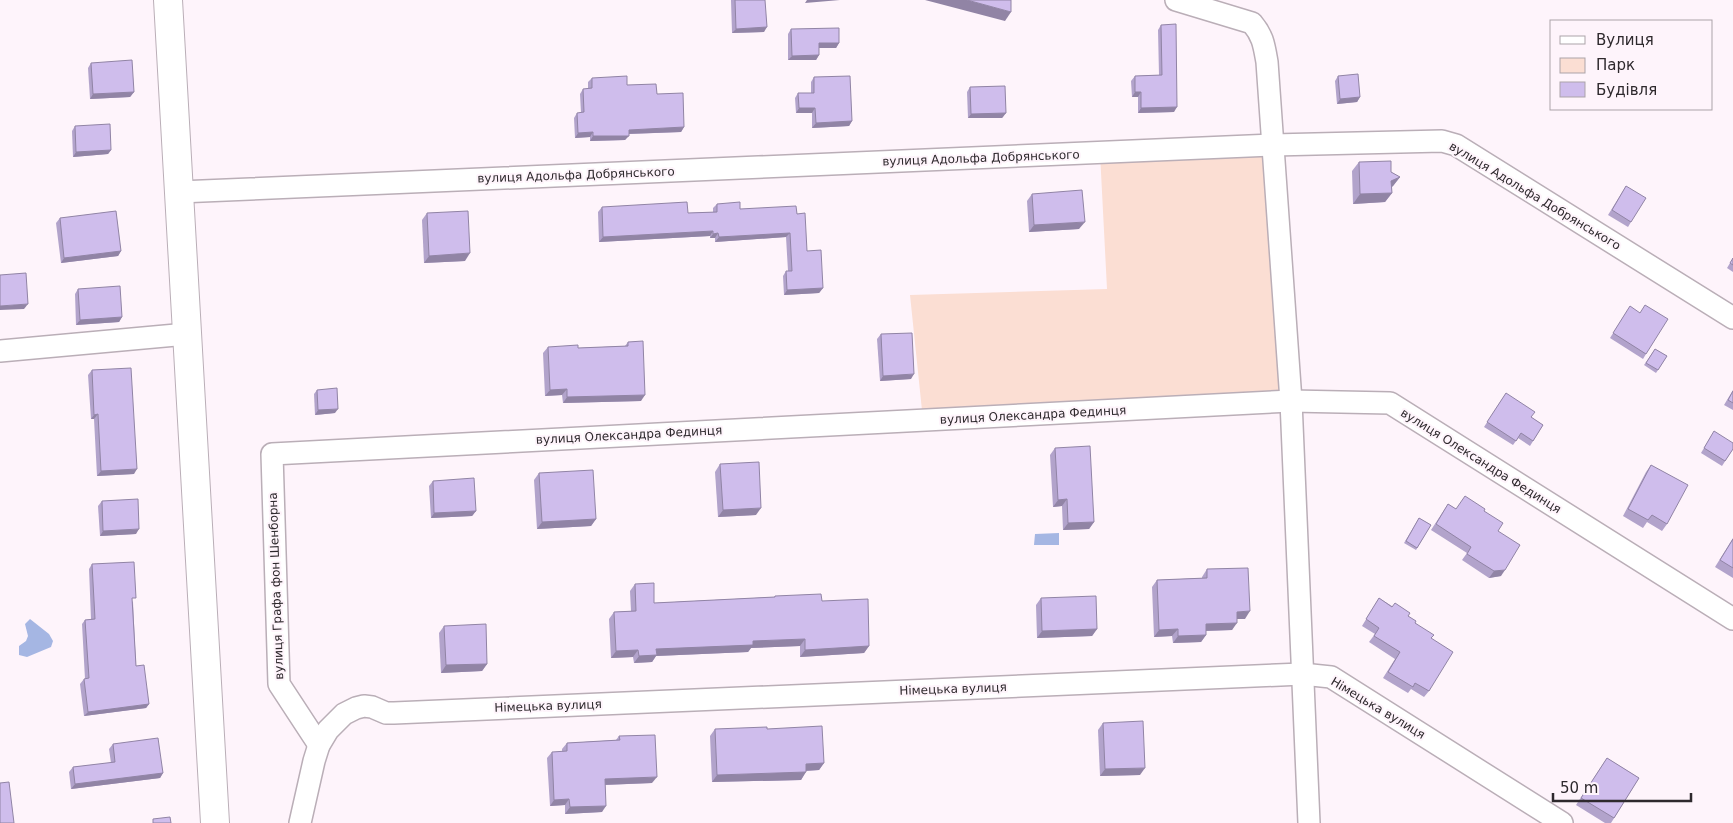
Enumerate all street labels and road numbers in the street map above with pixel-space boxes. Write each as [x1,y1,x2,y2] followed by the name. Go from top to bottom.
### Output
[1447,139,1623,253] street label: вулиця Адольфа Добрянського
[882,148,1080,168] street label: вулиця Адольфа Добрянського
[477,165,675,185] street label: вулиця Адольфа Добрянського
[940,403,1126,427] street label: вулиця Олександра Фединця
[1398,406,1564,516] street label: вулиця Олександра Фединця
[536,423,722,447] street label: вулиця Олександра Фединця
[266,492,286,680] street label: вулиця Графа фон Шенборна
[1328,674,1428,742] street label: Німецька вулиця
[899,680,1007,698] street label: Німецька вулиця
[494,697,602,715] street label: Німецька вулиця

